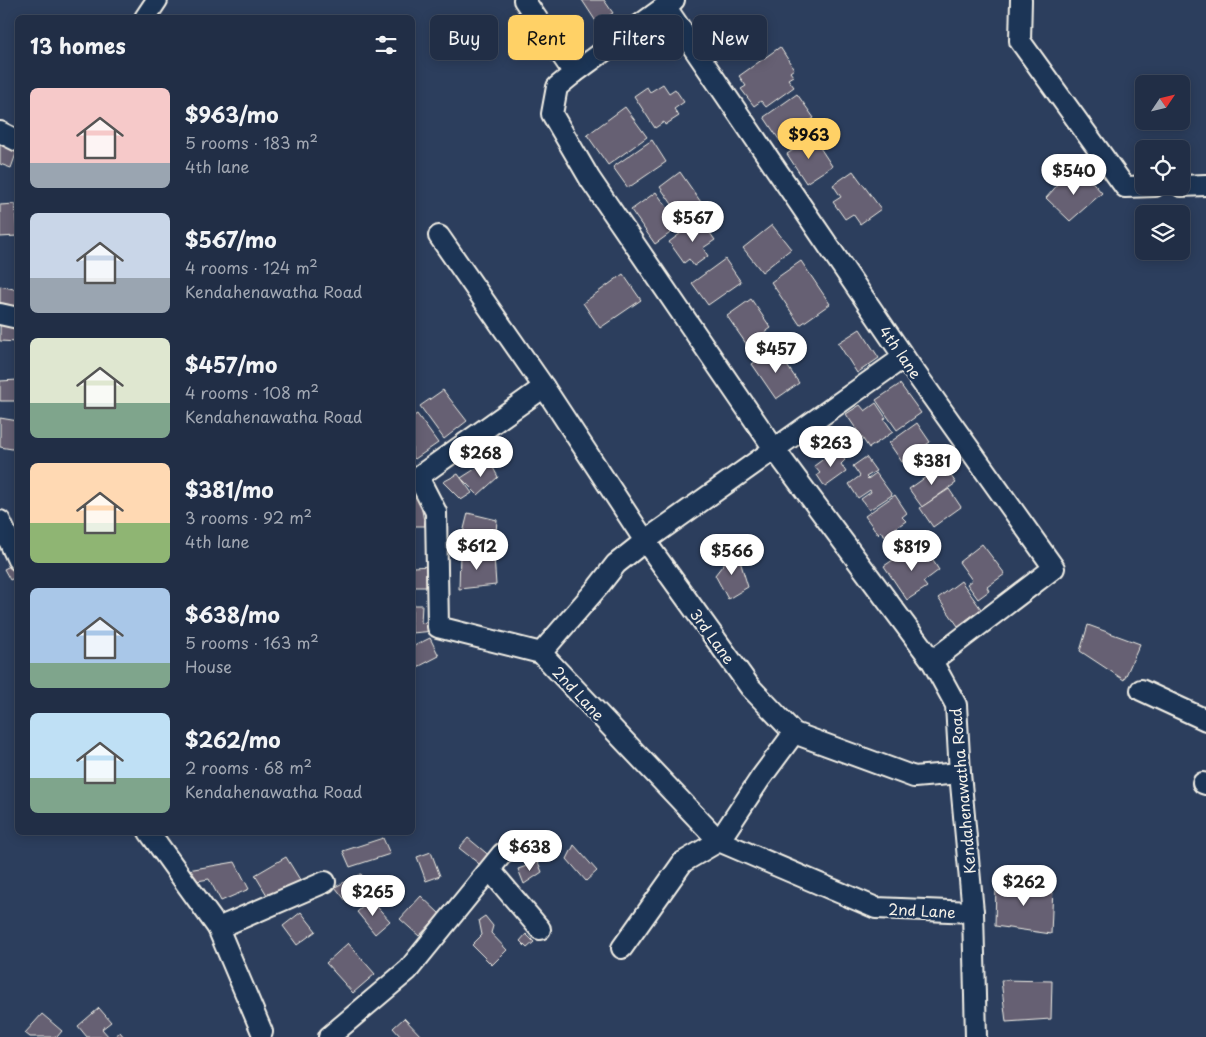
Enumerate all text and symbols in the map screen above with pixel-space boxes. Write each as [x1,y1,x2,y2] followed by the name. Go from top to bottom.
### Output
[430,15,498,60] chip: Buy
[508,15,584,60] chip: Rent
[594,15,683,60] chip: Filters
[693,15,767,60] chip: New
[30,29,126,61] text: 13 homes
[372,31,400,59] icon: filters
[1135,75,1190,130] north arrow
[1135,75,1190,260] map controls
[185,98,279,130] text: $963/mo
[70,108,130,168] icon: home
[779,118,839,160] pin: $963
[788,122,830,146] text: $963
[185,130,318,154] text: 5 rooms · 183 m²
[1135,140,1190,195] button: locate
[185,154,250,178] text: 4th lane
[1044,154,1104,196] pin: $540
[1052,158,1096,182] text: $540
[663,200,723,243] pin: $567
[673,205,713,229] text: $567
[1135,205,1190,260] button: layers
[185,223,277,255] text: $567/mo
[70,233,130,293] icon: home
[185,255,318,279] text: 4 rooms · 124 m²
[185,279,362,303] text: Kendahenawatha Road
[874,321,928,383] street label: 4th lane
[746,332,806,374] pin: $457
[756,336,796,360] text: $457
[185,348,277,380] text: $457/mo
[70,358,130,418] icon: home
[185,380,319,404] text: 4 rooms · 108 m²
[185,404,362,428] text: Kendahenawatha Road
[801,426,861,468] pin: $263
[810,430,852,454] text: $263
[451,436,511,478] pin: $268
[460,440,502,464] text: $268
[902,444,962,486] pin: $381
[913,448,951,472] text: $381
[185,473,274,505] text: $381/mo
[70,483,130,543] icon: home
[185,505,312,529] text: 3 rooms · 92 m²
[447,528,507,571] pin: $612
[185,529,250,553] text: 4th lane
[882,530,942,572] pin: $819
[457,533,497,557] text: $612
[702,534,762,576] pin: $566
[893,534,931,558] text: $819
[711,538,753,562] text: $566
[185,598,280,630] text: $638/mo
[685,603,741,669] street label: 3rd Lane
[70,608,130,668] icon: home
[185,630,319,654] text: 5 rooms · 163 m²
[185,654,232,678] text: House
[548,660,610,726] street label: 2nd Lane
[943,707,981,875] street label: Kendahenawatha Road
[185,723,281,755] text: $262/mo
[70,733,130,793] icon: home
[185,755,312,779] text: 2 rooms · 68 m²
[185,779,362,803] text: Kendahenawatha Road
[500,830,560,872] pin: $638
[509,834,551,858] text: $638
[994,864,1054,907] pin: $262
[1003,869,1045,893] text: $262
[343,874,403,917] pin: $265
[352,879,394,903] text: $265
[888,897,956,923] street label: 2nd Lane

